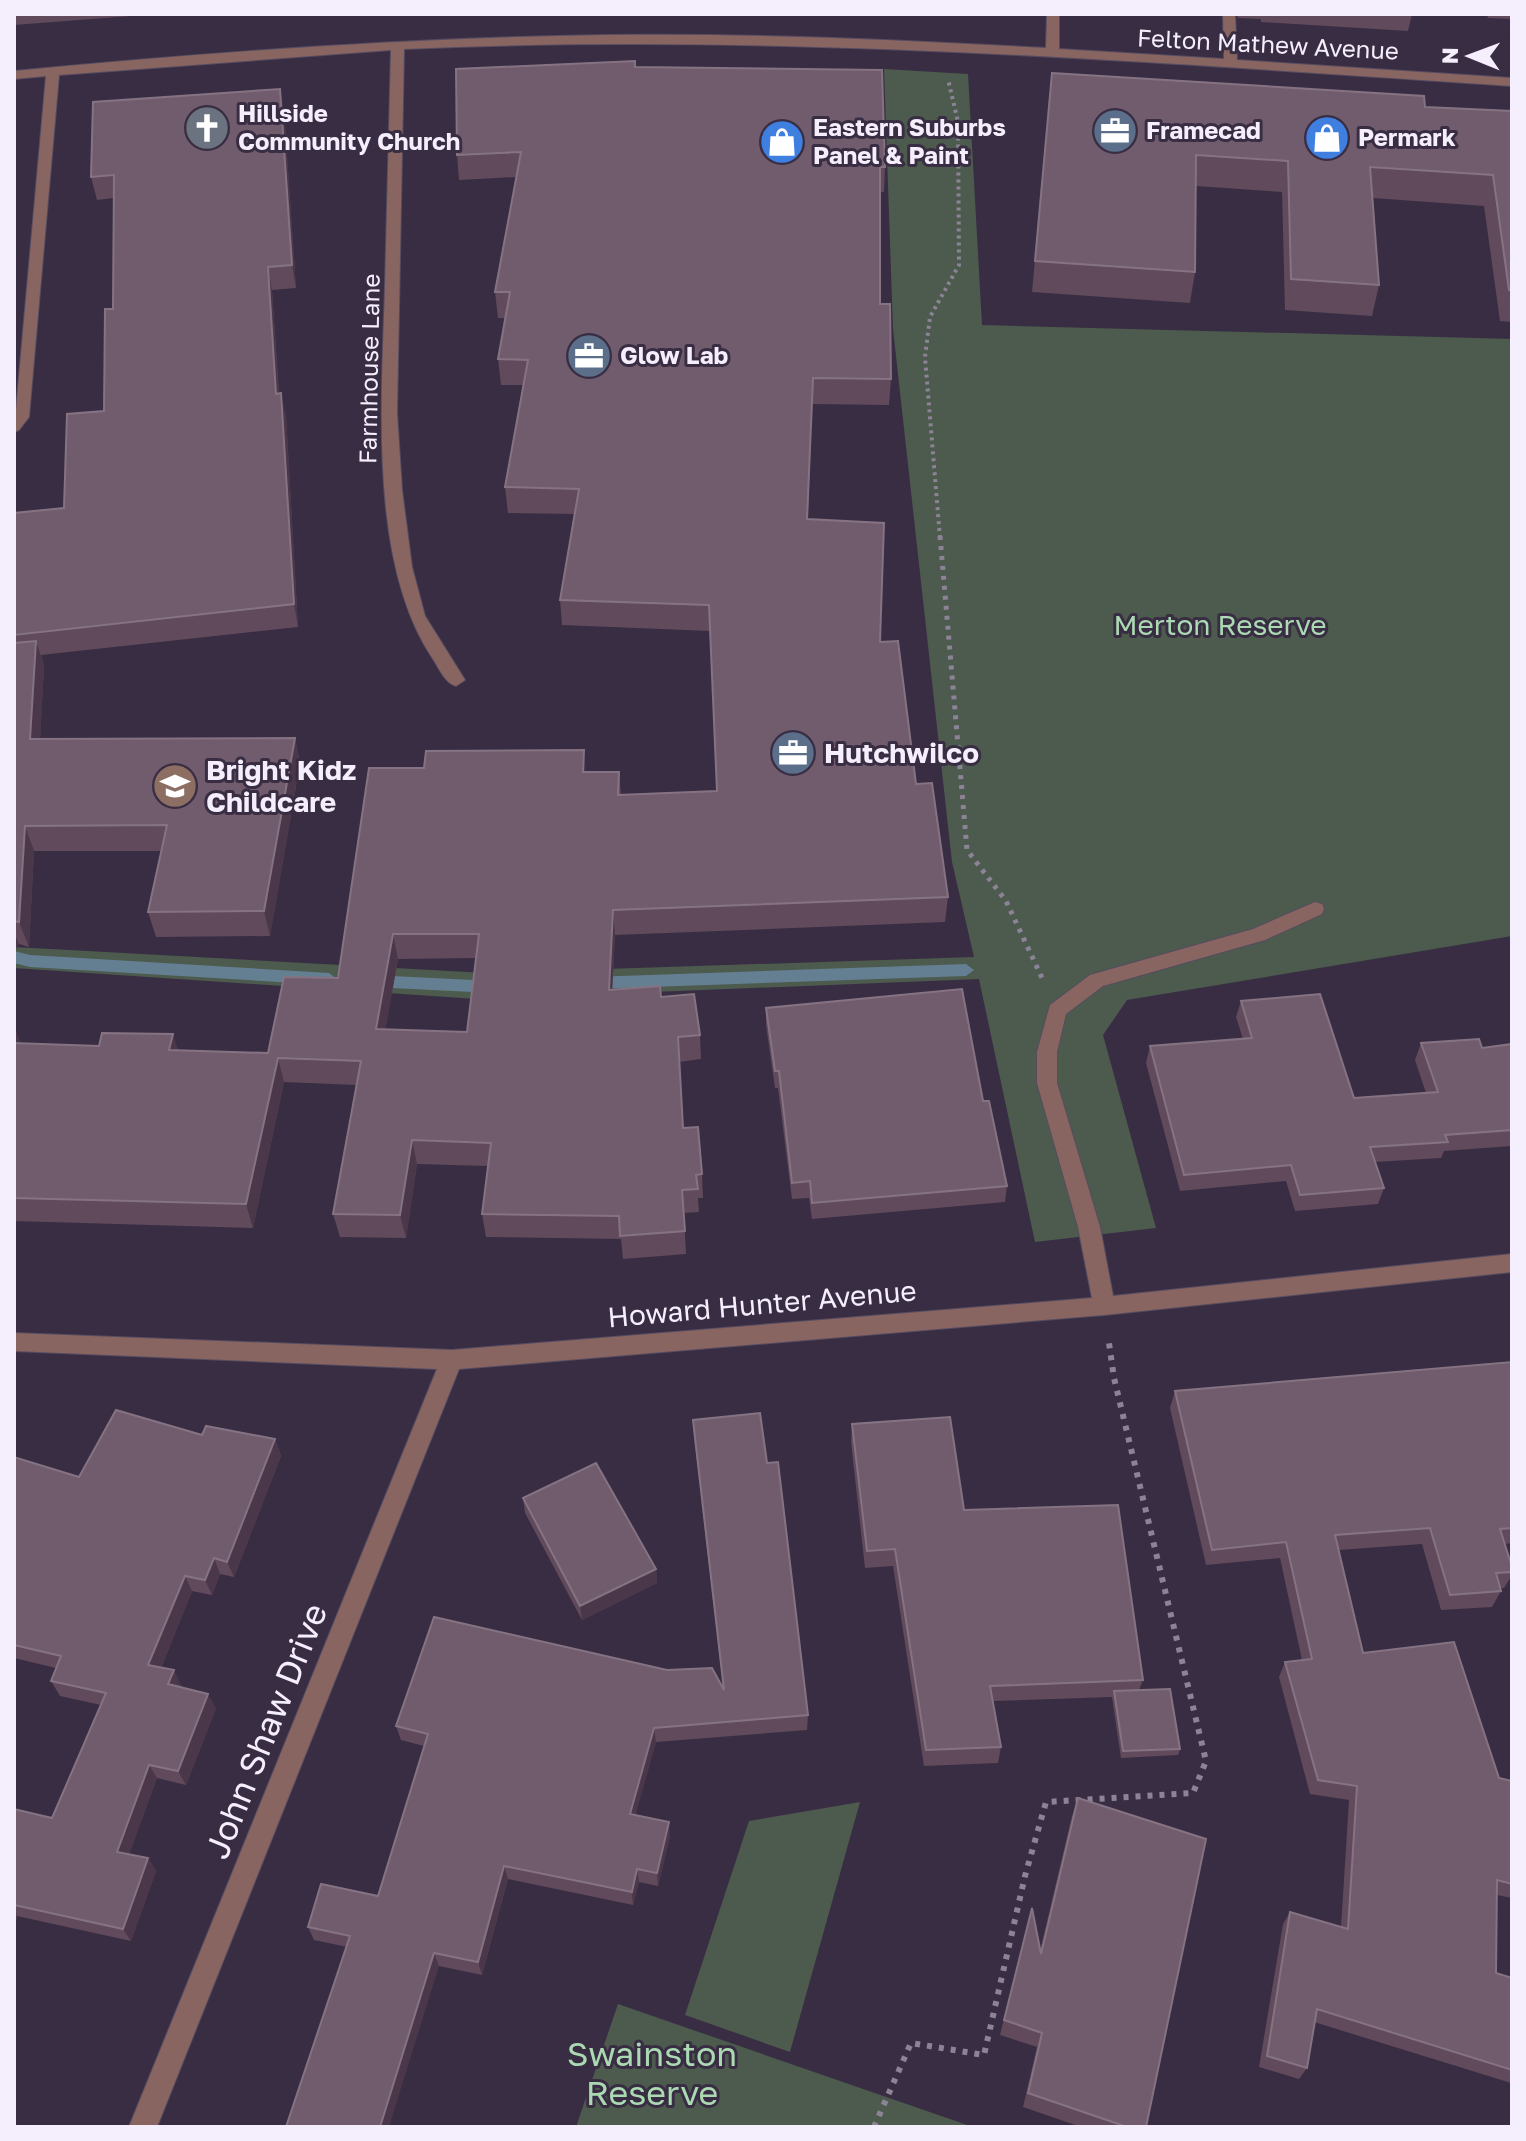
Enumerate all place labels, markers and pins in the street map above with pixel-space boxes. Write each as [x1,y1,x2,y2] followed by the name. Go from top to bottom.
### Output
[238,98,460,155] place label: Hillside Community Church
[183,104,231,152] church icon: Hillside Community Church
[1091,107,1139,155] office icon: Framecad
[813,112,1006,169] place label: Eastern Suburbs Panel & Paint
[1303,114,1351,162] shop icon: Permark
[1146,115,1261,144] place label: Framecad
[758,118,806,166] shop icon: Eastern Suburbs Panel & Paint
[1358,122,1456,151] place label: Permark
[565,332,613,380] office icon: Glow Lab
[620,340,729,369] place label: Glow Lab
[769,729,817,777] office icon: Hutchwilco
[824,736,979,769] place label: Hutchwilco
[206,753,356,818] place label: Bright Kidz Childcare
[151,762,199,810] school or university icon: Bright Kidz Childcare

